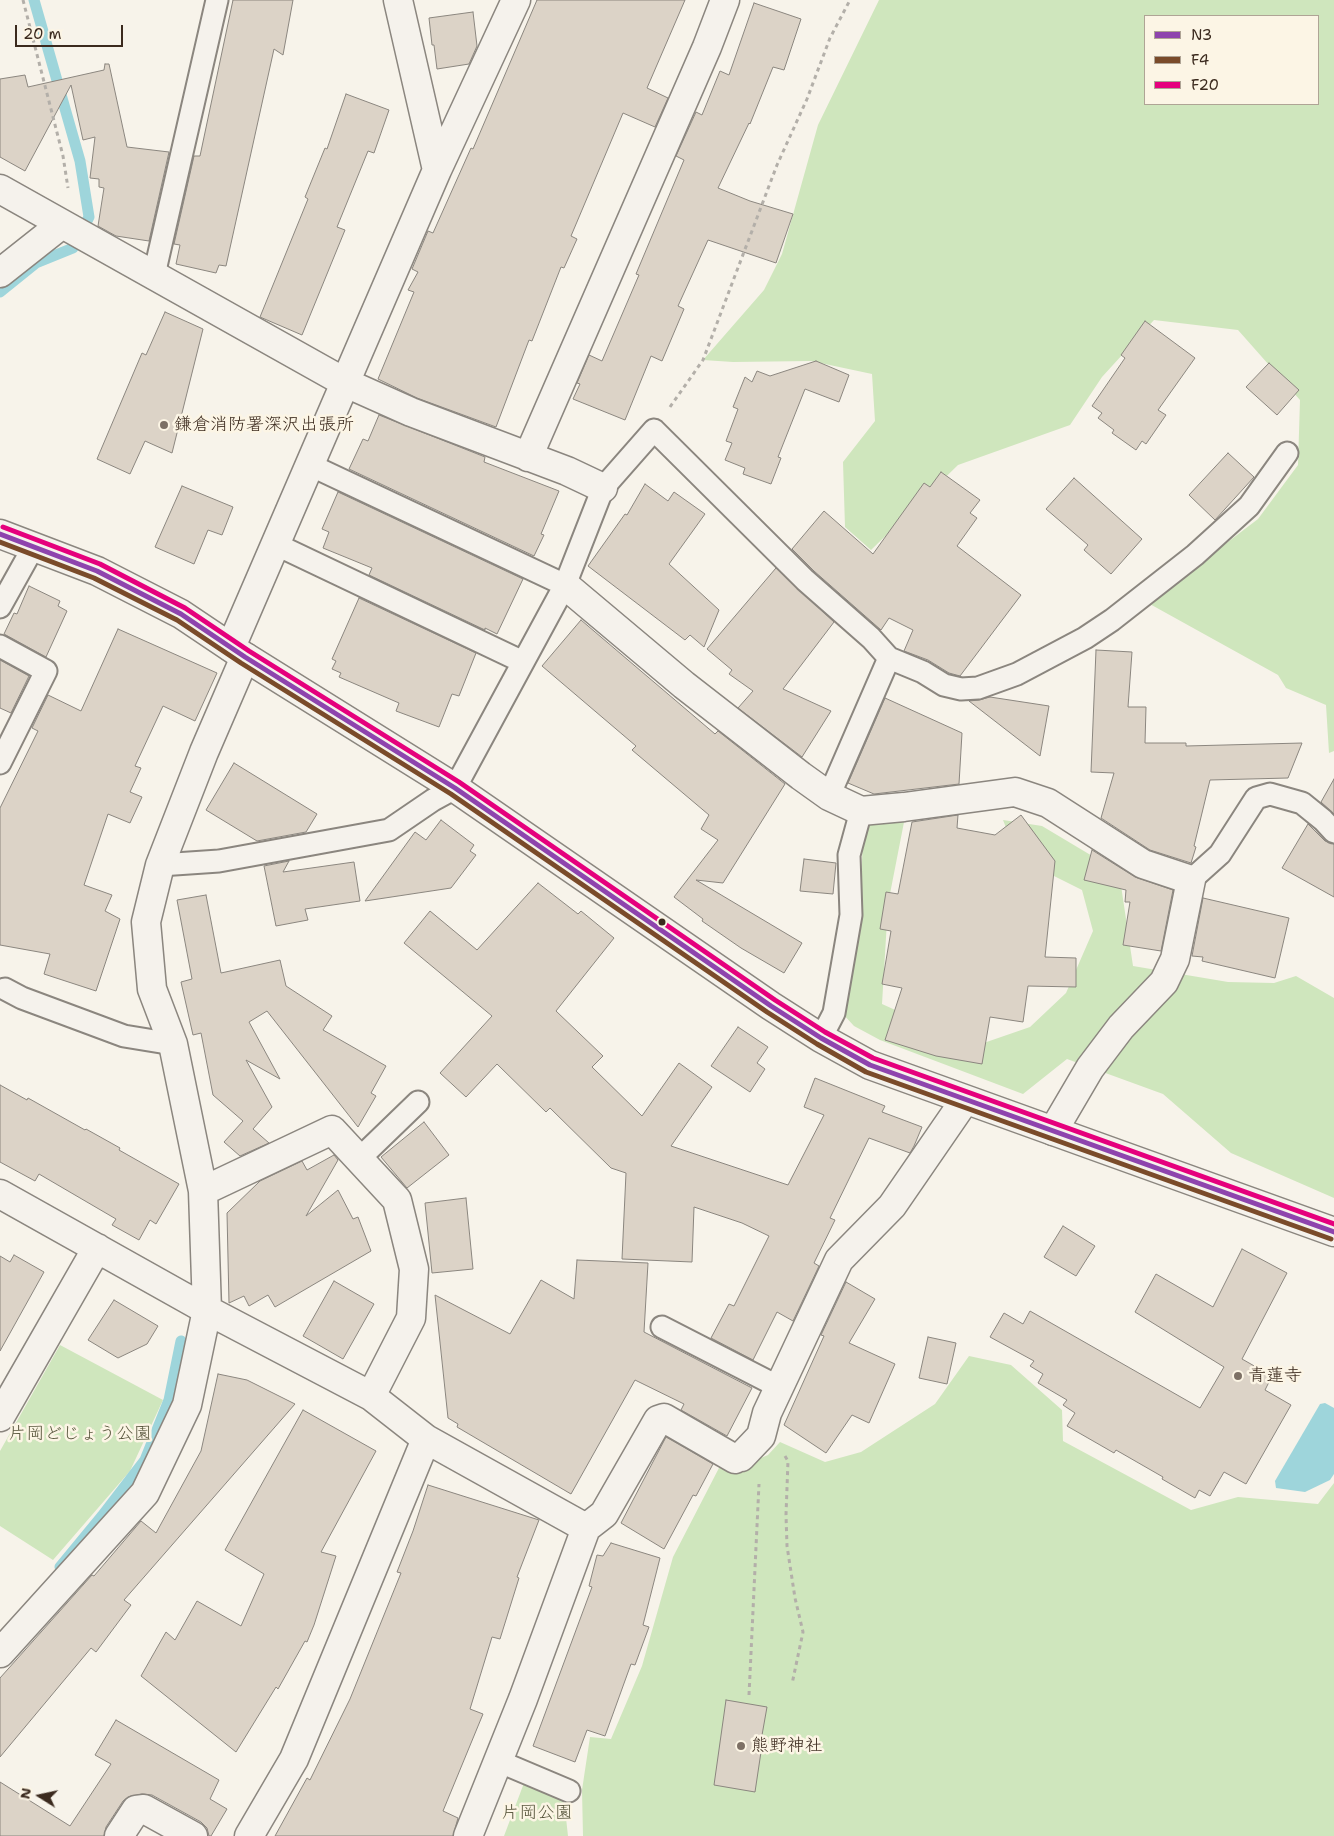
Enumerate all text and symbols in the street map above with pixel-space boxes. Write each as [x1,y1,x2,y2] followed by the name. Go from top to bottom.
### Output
[18,15,125,47] scale bar
[1144,15,1319,105] legend
[23,24,62,44] text: 20 m
[1191,25,1212,45] text: N3
[1191,50,1209,70] text: F4
[1191,75,1219,95] text: F20
[174,414,354,436] place label: 鎌倉消防署深沢出張所
[158,419,170,431] marker: 鎌倉消防署深沢出張所
[657,917,667,927] unlabelled marker
[1248,1365,1302,1387] place label: 青蓮寺
[1232,1370,1244,1382] marker: 青蓮寺
[8,1423,152,1445] park label: 片岡どじょう公園
[751,1735,823,1757] place label: 熊野神社
[735,1740,747,1752] marker: 熊野神社
[15,1771,65,1821] north arrow
[15,1786,35,1800] text: N
[501,1802,573,1824] park label: 片岡公園

